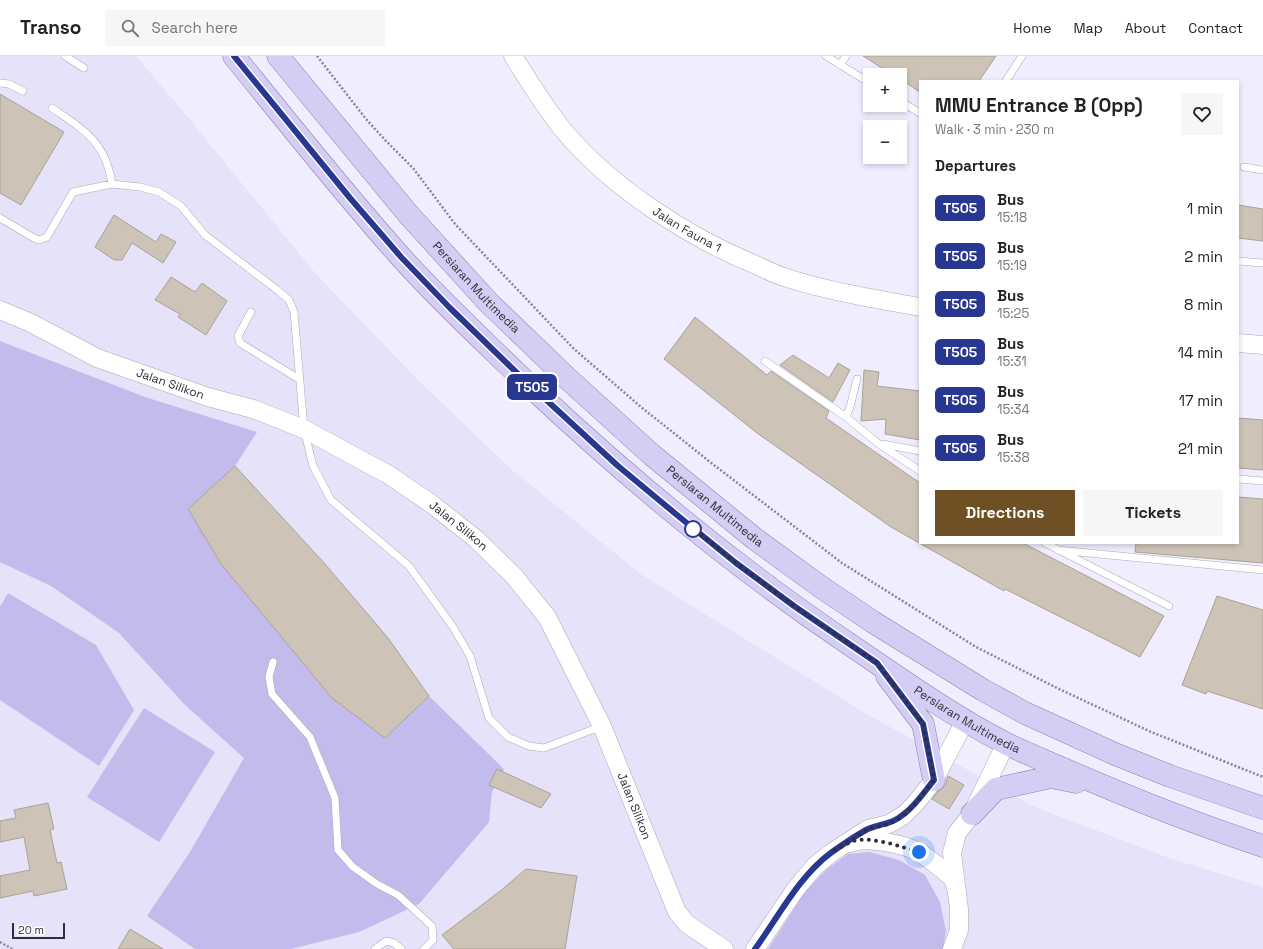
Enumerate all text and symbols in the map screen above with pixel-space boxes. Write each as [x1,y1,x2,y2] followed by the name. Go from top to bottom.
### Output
[105,10,385,46] search box
[20,15,81,40] text: Transo
[119,17,141,39] icon: search
[151,18,238,37] text: Search here
[1013,19,1051,37] text: Home
[1073,19,1103,37] text: Map
[1125,19,1166,37] text: About
[1188,19,1243,37] text: Contact
[863,68,907,164] map controls
[863,68,907,112] button: +
[935,93,1143,118] text: MMU Entrance B (Opp)
[1181,93,1223,135] button: heart
[863,120,907,164] button: −
[935,121,1054,138] text: Walk · 3 min · 230 m
[935,156,1016,175] text: Departures
[997,190,1024,209] text: Bus
[943,199,977,217] text: T505
[1187,199,1223,218] text: 1 min
[649,203,724,256] street label: Jalan Fauna 1
[997,209,1027,226] text: 15:18
[429,238,524,337] street label: Persiaran Multimedia
[997,238,1024,257] text: Bus
[943,247,977,265] text: T505
[1184,247,1223,266] text: 2 min
[997,257,1027,274] text: 15:19
[997,286,1024,305] text: Bus
[943,295,977,313] text: T505
[1184,295,1223,314] text: 8 min
[997,305,1029,322] text: 15:25
[997,334,1024,353] text: Bus
[943,343,977,361] text: T505
[1178,343,1223,362] text: 14 min
[997,353,1027,370] text: 15:31
[134,364,207,403] street label: Jalan Silikon
[504,374,560,400] line badge: T505
[515,378,549,396] text: T505
[997,382,1024,401] text: Bus
[943,391,977,409] text: T505
[1179,391,1223,410] text: 17 min
[997,401,1030,418] text: 15:34
[997,430,1024,449] text: Bus
[943,439,977,457] text: T505
[1178,439,1223,458] text: 21 min
[997,449,1030,466] text: 15:38
[663,462,767,551] street label: Persiaran Multimedia
[935,490,1075,536] button: Directions
[1083,490,1223,536] button: Tickets
[426,497,491,554] street label: Jalan Silikon
[684,520,702,538] unlabelled marker
[911,682,1023,757] street label: Persiaran Multimedia
[614,770,655,842] street label: Jalan Silikon
[909,842,929,862] your location
[12,921,65,940] scale bar
[18,923,44,937] text: 20 m

